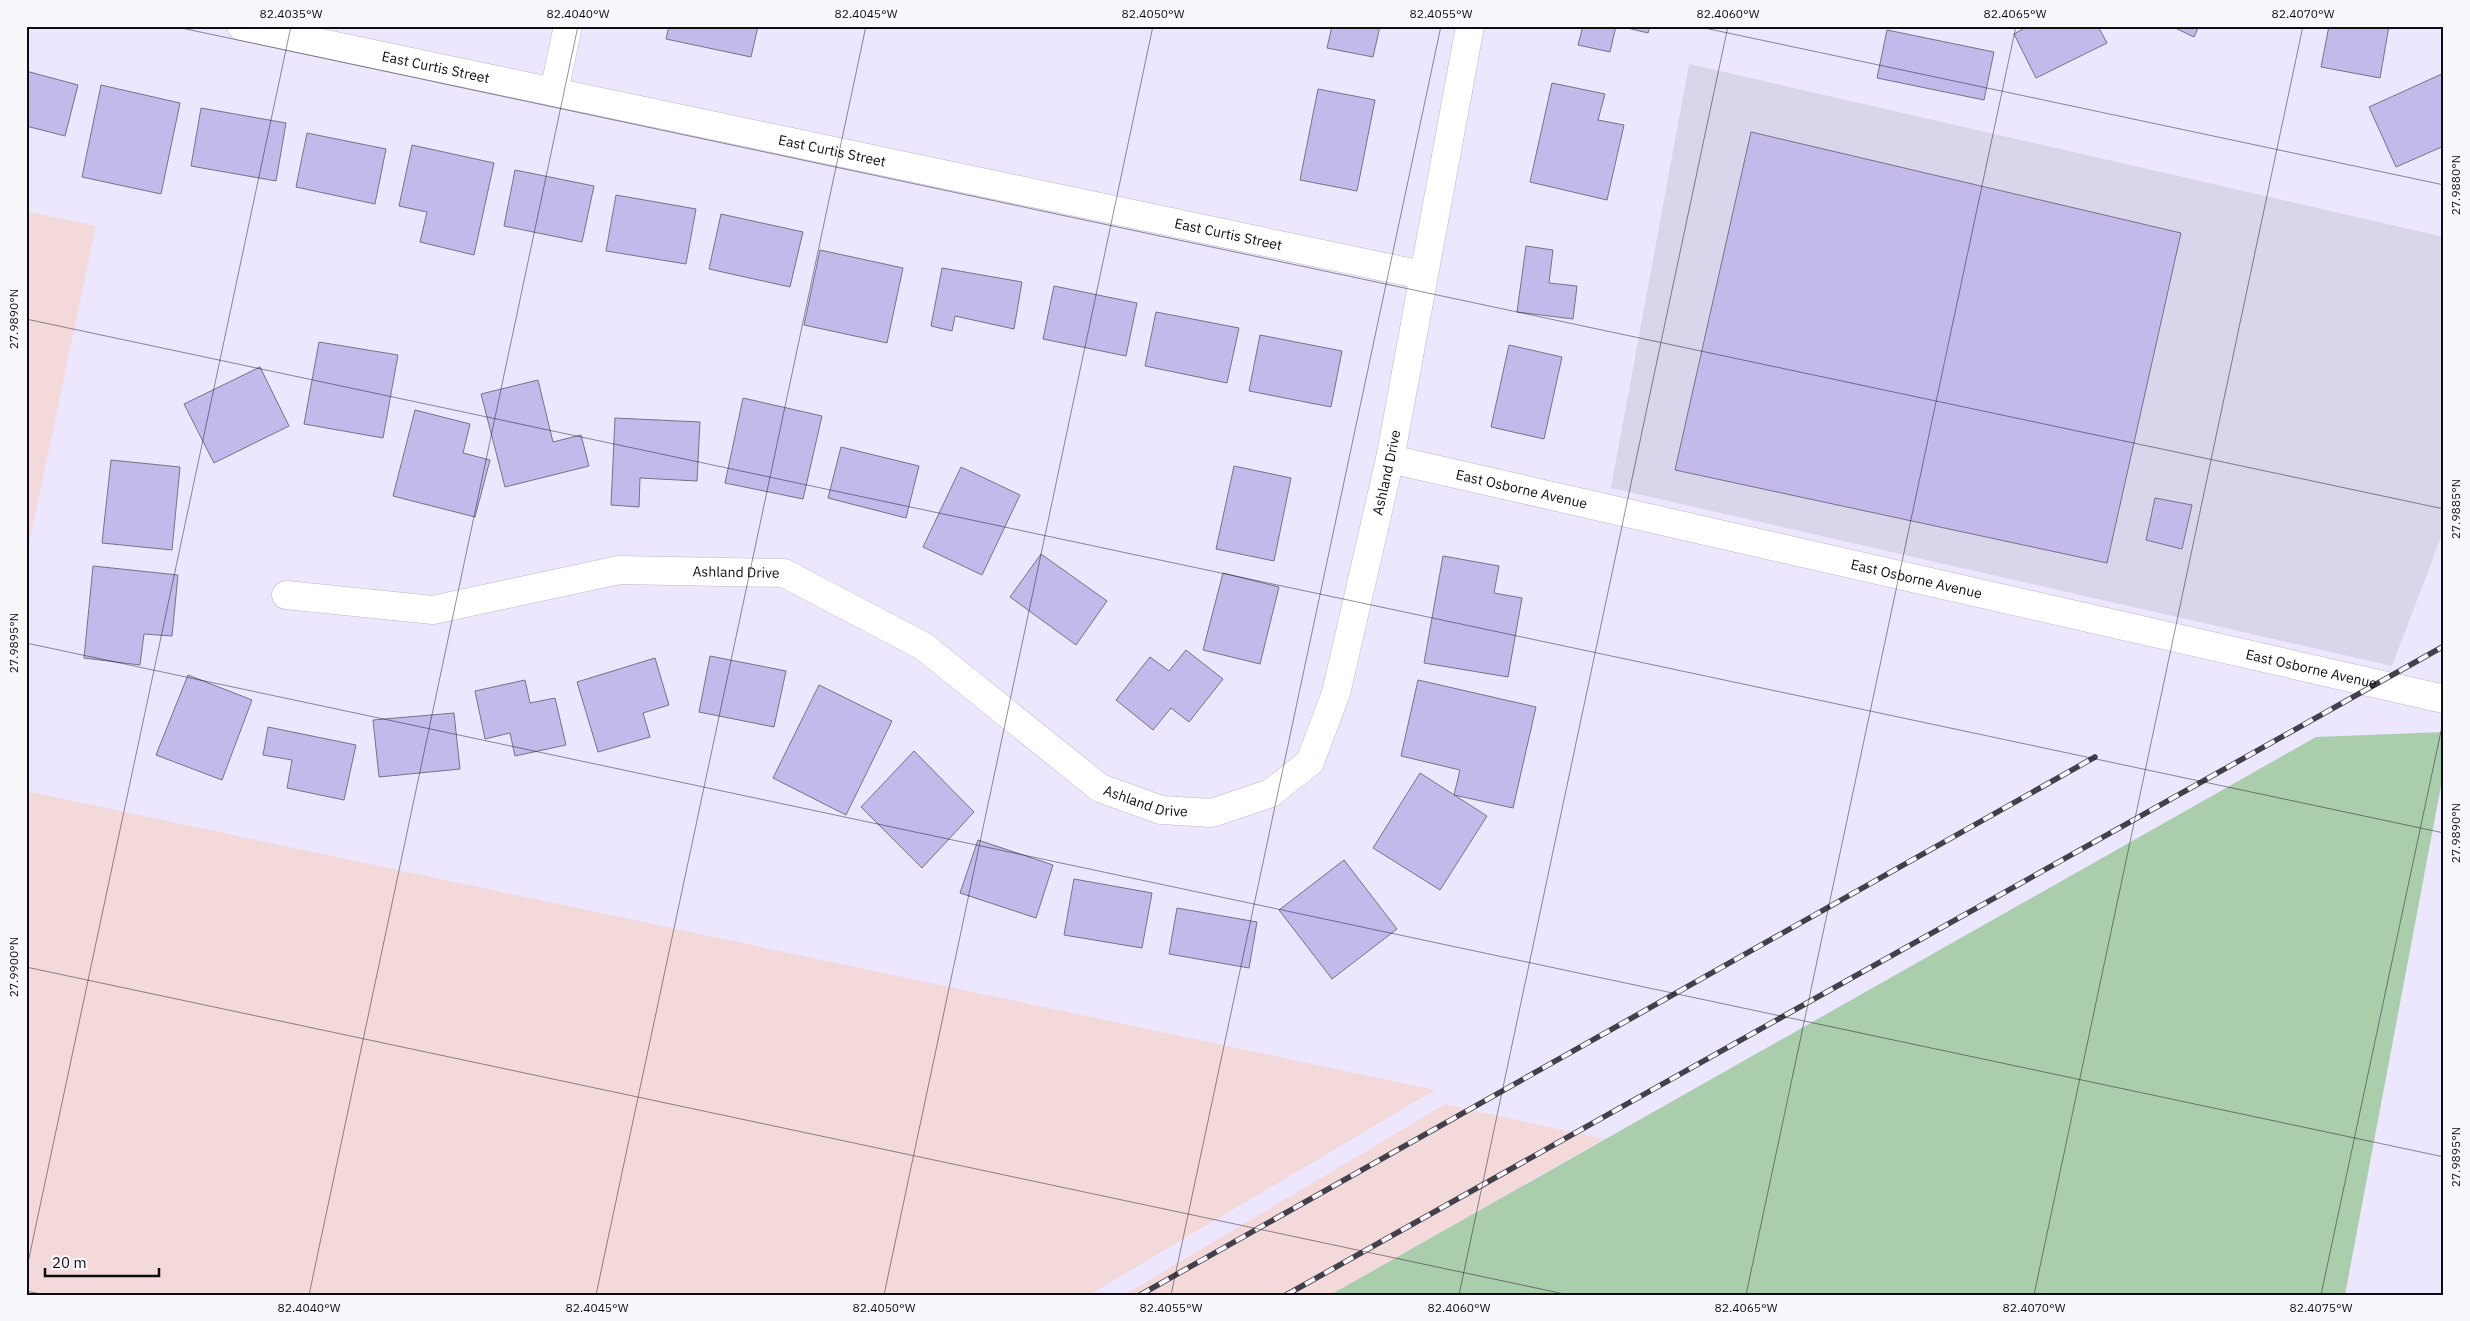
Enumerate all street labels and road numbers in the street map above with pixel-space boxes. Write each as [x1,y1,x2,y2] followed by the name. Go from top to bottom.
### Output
[380,47,491,87] street label: East Curtis Street
[777,131,888,171] street label: East Curtis Street
[1173,214,1284,254] street label: East Curtis Street
[1368,428,1404,517] street label: Ashland Drive
[1454,465,1589,513] street label: East Osborne Avenue
[1849,555,1984,603] street label: East Osborne Avenue
[692,562,780,582] street label: Ashland Drive
[2244,645,2379,693] street label: East Osborne Avenue
[1101,781,1188,821] street label: Ashland Drive

